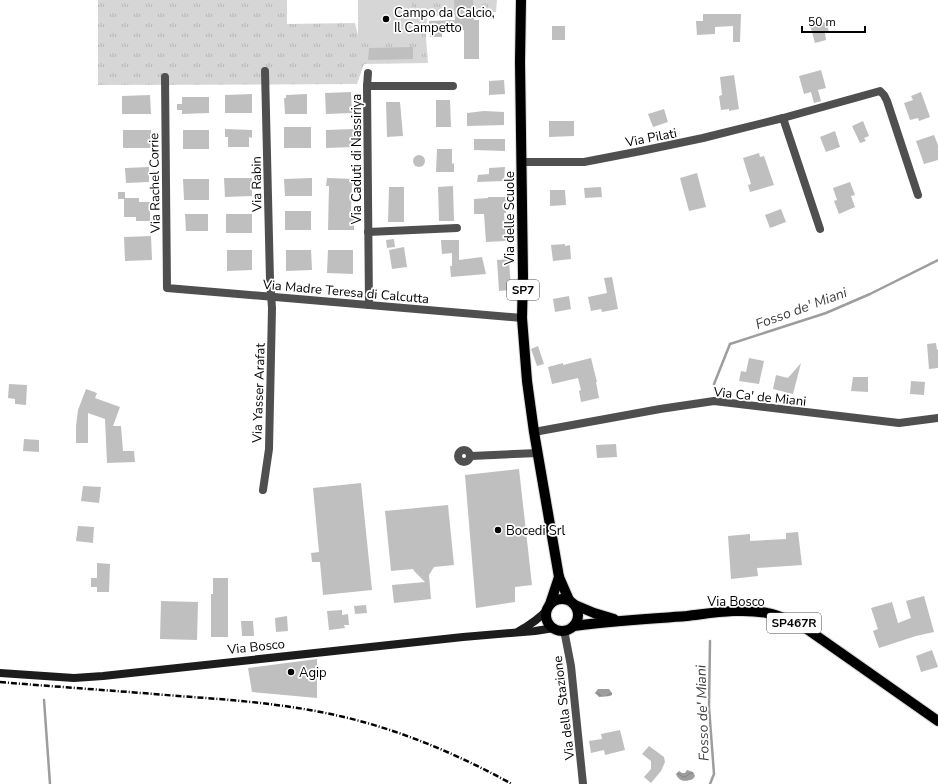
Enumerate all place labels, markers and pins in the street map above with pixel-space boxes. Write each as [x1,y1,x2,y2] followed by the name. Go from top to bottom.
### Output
[394,4,495,37] place label: Campo da Calcio, Il Campetto
[381,14,391,24] marker: Campo da Calcio, Il Campetto
[506,522,565,540] place label: Bocedi Srl
[493,525,503,535] marker: Bocedi Srl
[299,664,327,682] place label: Agip
[286,667,296,677] marker: Agip

